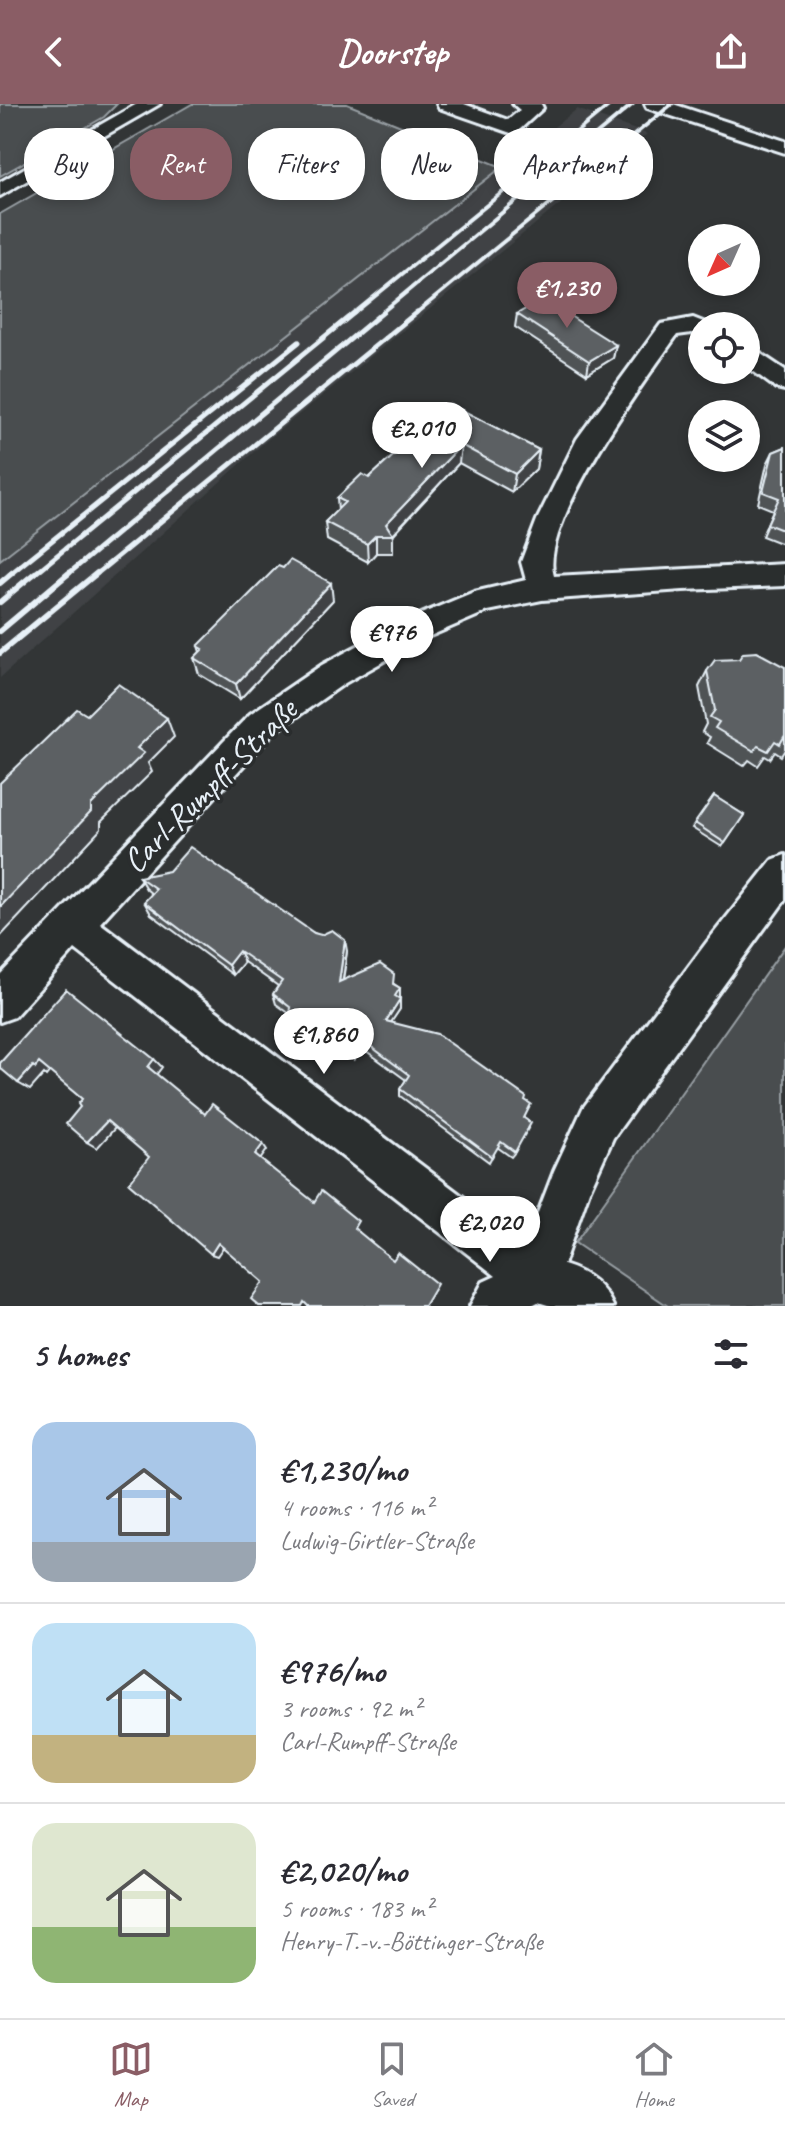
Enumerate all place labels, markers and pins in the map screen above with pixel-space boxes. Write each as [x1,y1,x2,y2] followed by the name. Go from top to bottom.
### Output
[502,262,632,330] pin: €1,230
[357,402,487,470] pin: €2,010
[345,606,439,674] pin: €976
[259,1008,389,1076] pin: €1,860
[425,1196,555,1264] pin: €2,020

